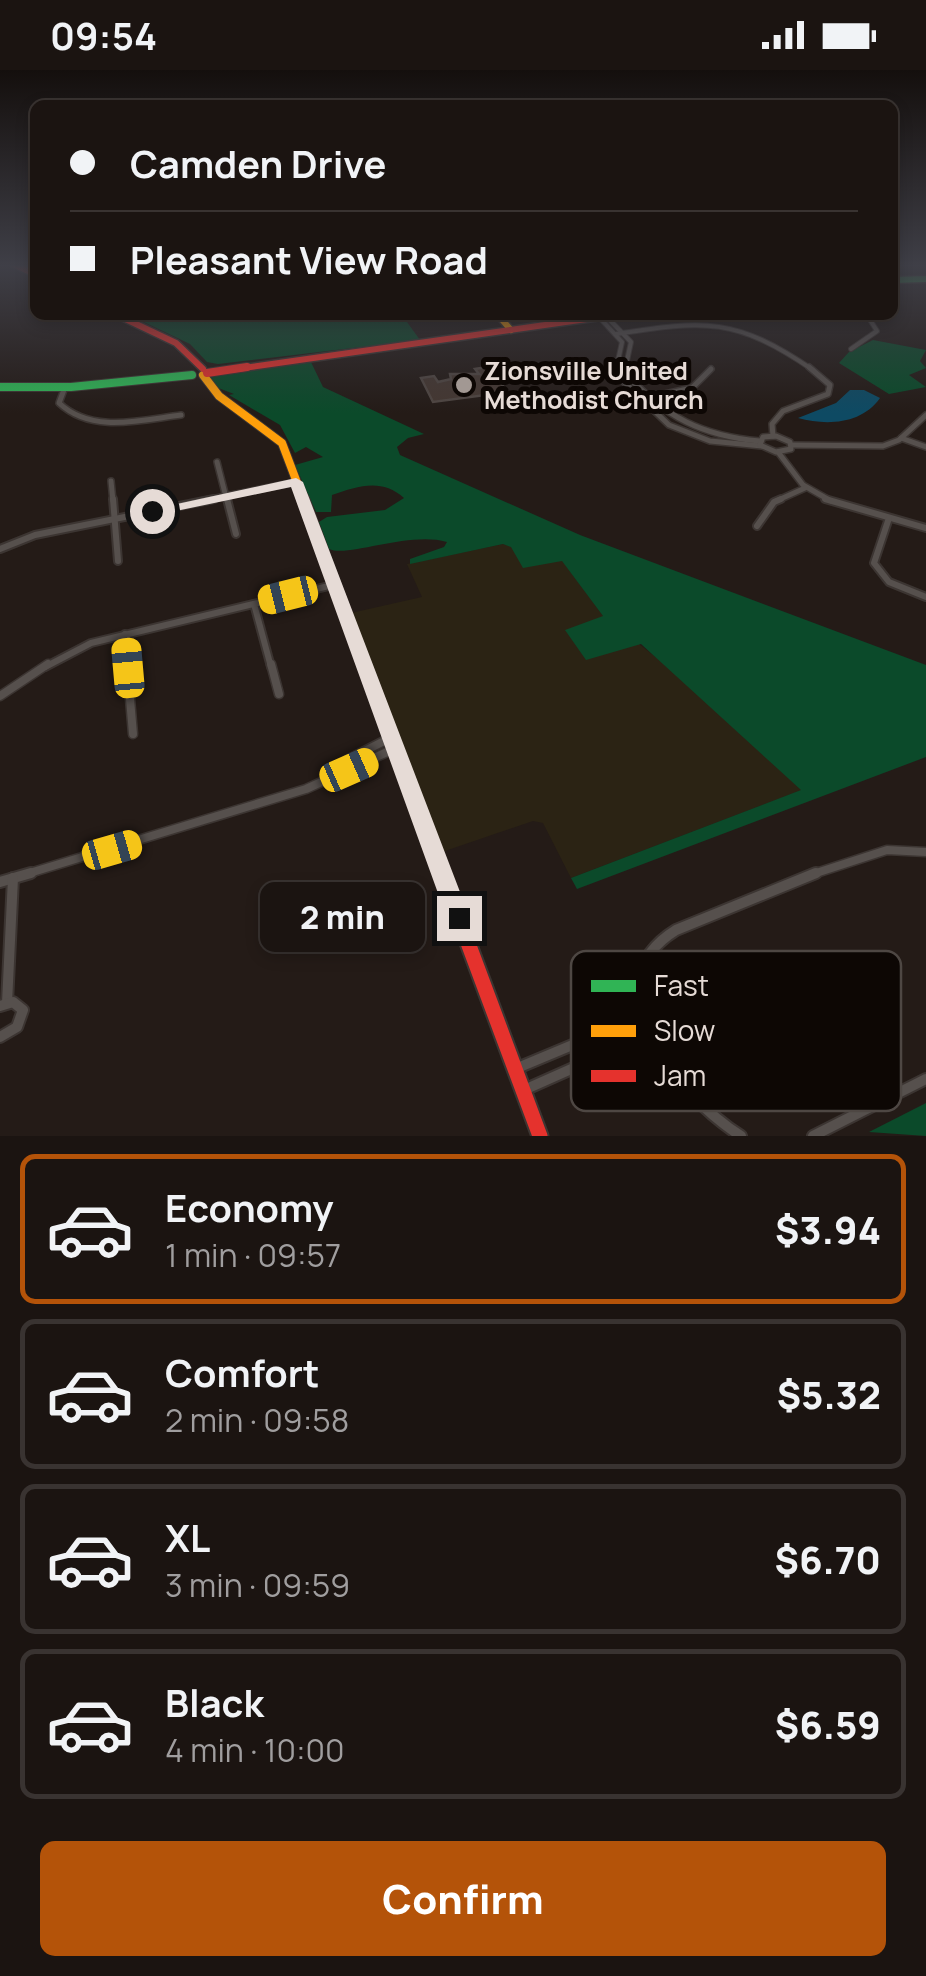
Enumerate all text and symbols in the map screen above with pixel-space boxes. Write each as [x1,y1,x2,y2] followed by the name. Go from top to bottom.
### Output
[50,9,157,61] text: 09:54
[130,137,387,189] text: Camden Drive
[130,233,488,285] text: Pleasant View Road
[484,353,704,417] place label: Zionsville United Methodist Church
[453,374,475,396] marker: Zionsville United Methodist Church
[130,489,175,534] route start
[255,573,321,617] car
[110,637,146,699] car
[315,744,383,796] car
[79,827,145,873] car
[259,883,424,953] callout: 2 min
[300,895,385,939] text: 2 min
[437,896,482,941] route end
[571,951,901,1111] legend
[654,966,709,1004] text: Fast
[654,1011,715,1049] text: Slow
[654,1056,706,1094] text: Jam
[165,1181,334,1233] text: Economy
[45,1184,135,1274] icon: car
[775,1203,881,1255] text: $3.94
[165,1233,341,1277] text: 1 min · 09:57
[165,1346,319,1398] text: Comfort
[45,1349,135,1439] icon: car
[777,1368,881,1420] text: $5.32
[165,1398,349,1442] text: 2 min · 09:58
[165,1511,210,1563] text: XL
[45,1514,135,1604] icon: car
[775,1533,881,1585] text: $6.70
[165,1563,350,1607] text: 3 min · 09:59
[165,1676,264,1728] text: Black
[45,1679,135,1769] icon: car
[775,1698,881,1750] text: $6.59
[165,1728,345,1772] text: 4 min · 10:00
[40,1841,886,1956] button: Confirm

